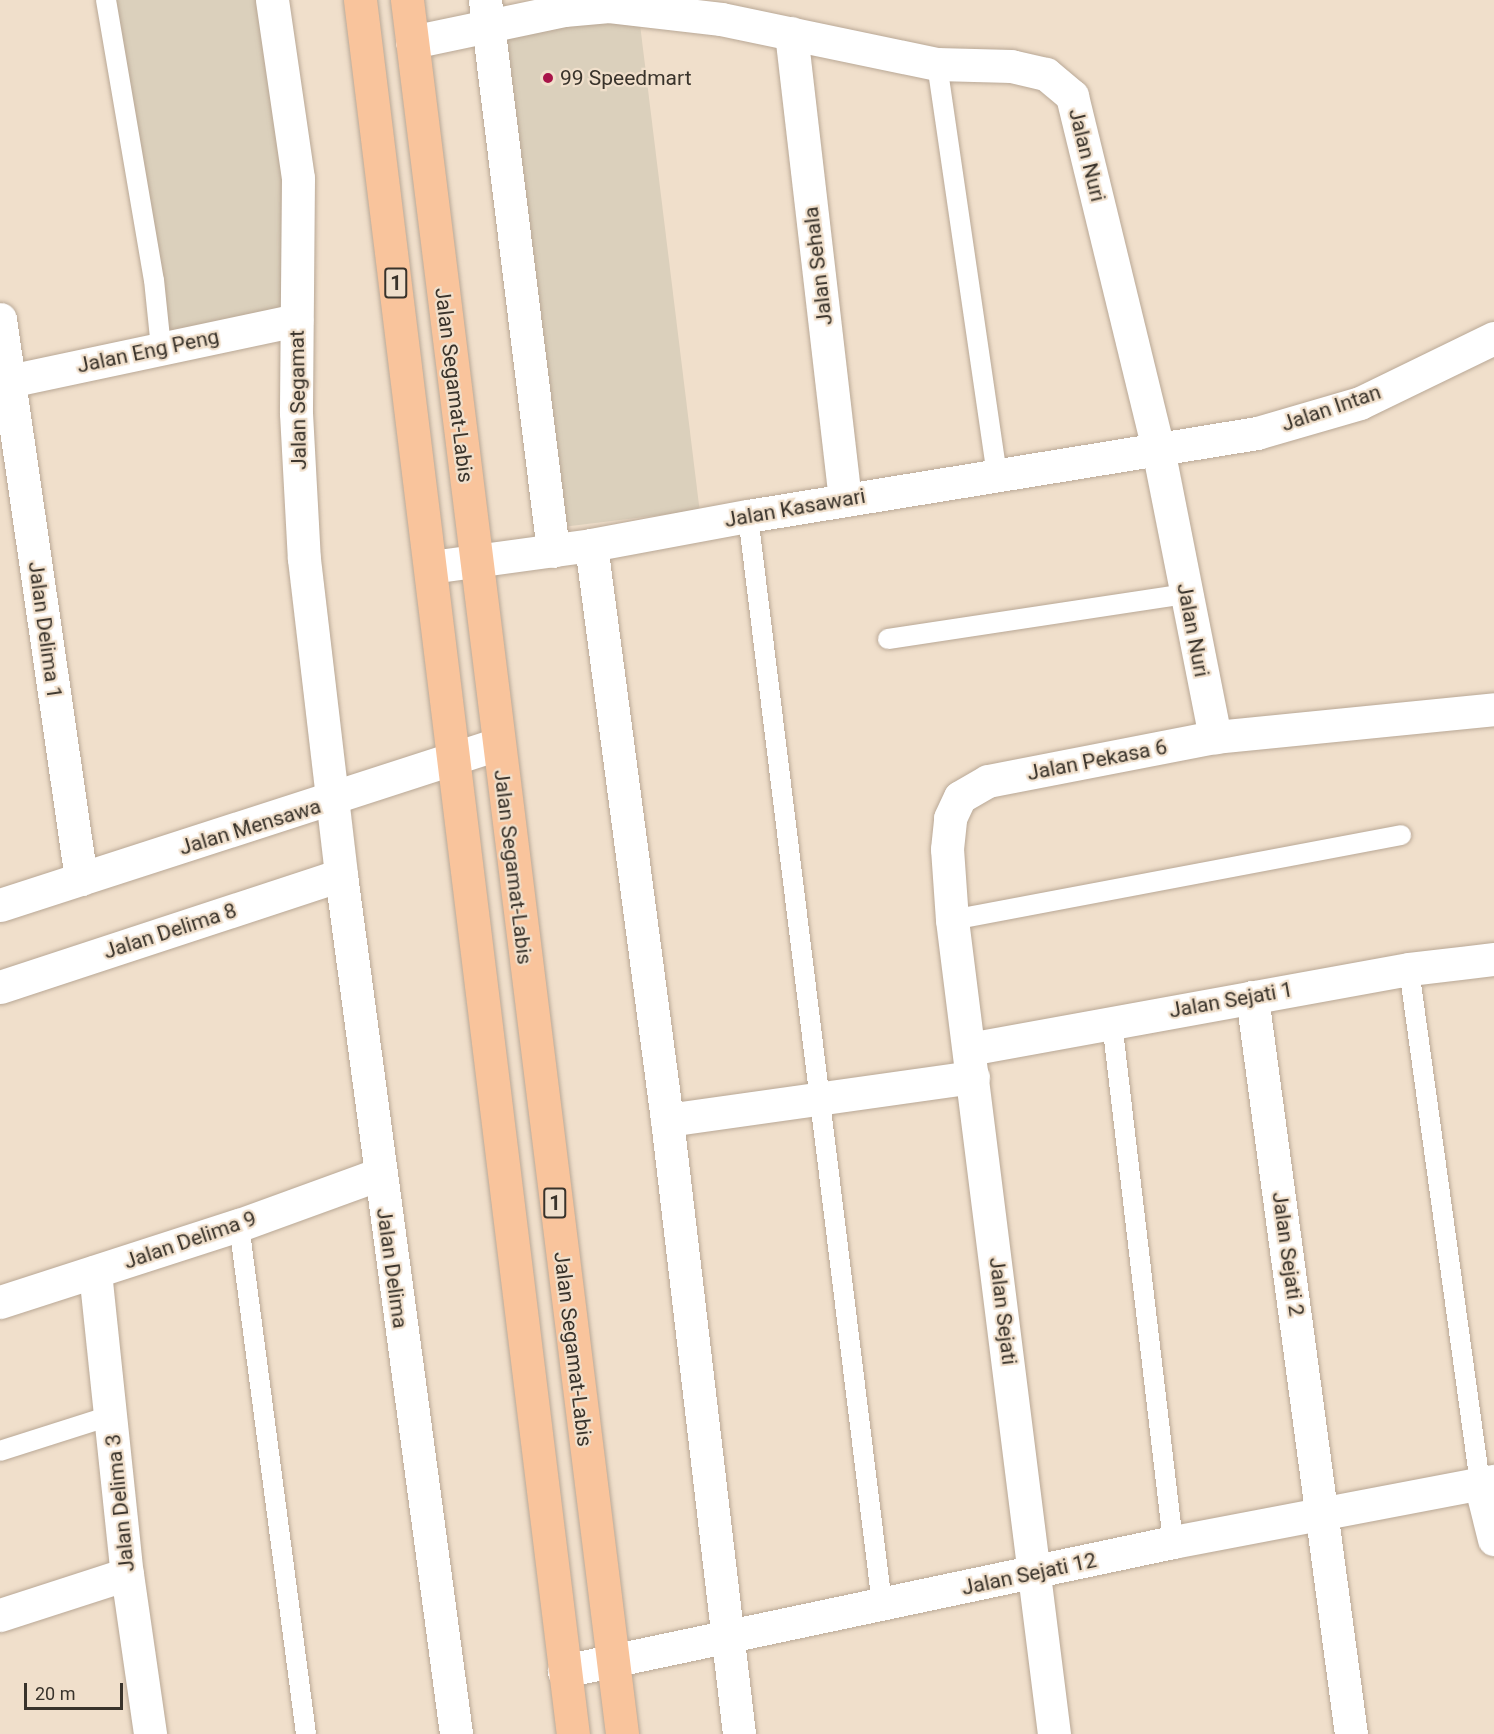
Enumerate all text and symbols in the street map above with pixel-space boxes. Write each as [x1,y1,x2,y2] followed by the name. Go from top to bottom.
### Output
[560,65,692,91] place label: 99 Speedmart
[541,71,555,85] marker: 99 Speedmart
[1063,106,1111,204] street label: Jalan Nuri
[798,205,838,327] street label: Jalan Sehala
[384,266,408,300] road number: 1
[430,286,478,484] street label: Jalan Segamat-Labis
[75,324,221,378] street label: Jalan Eng Peng
[284,330,312,470] street label: Jalan Segamat
[1278,379,1384,437] street label: Jalan Intan
[723,483,867,533] street label: Jalan Kasawari
[23,560,67,700] street label: Jalan Delima 1
[1172,581,1214,679] street label: Jalan Nuri
[1025,734,1169,786] street label: Jalan Pekasa 6
[489,768,537,966] street label: Jalan Segamat-Labis
[176,793,324,861] street label: Jalan Mensawa
[100,898,240,964] street label: Jalan Delima 8
[1167,977,1295,1023] street label: Jalan Sejati 1
[543,1186,567,1220] road number: 1
[1267,1190,1309,1318] street label: Jalan Sejati 2
[121,1206,259,1274] street label: Jalan Delima 9
[371,1206,413,1330] street label: Jalan Delima
[549,1250,597,1448] street label: Jalan Segamat-Labis
[984,1256,1022,1366] street label: Jalan Sejati
[100,1433,140,1573] street label: Jalan Delima 3
[959,1547,1099,1601] street label: Jalan Sejati 12
[27,1671,126,1709] scale bar
[35,1683,75,1704] text: 20 m

